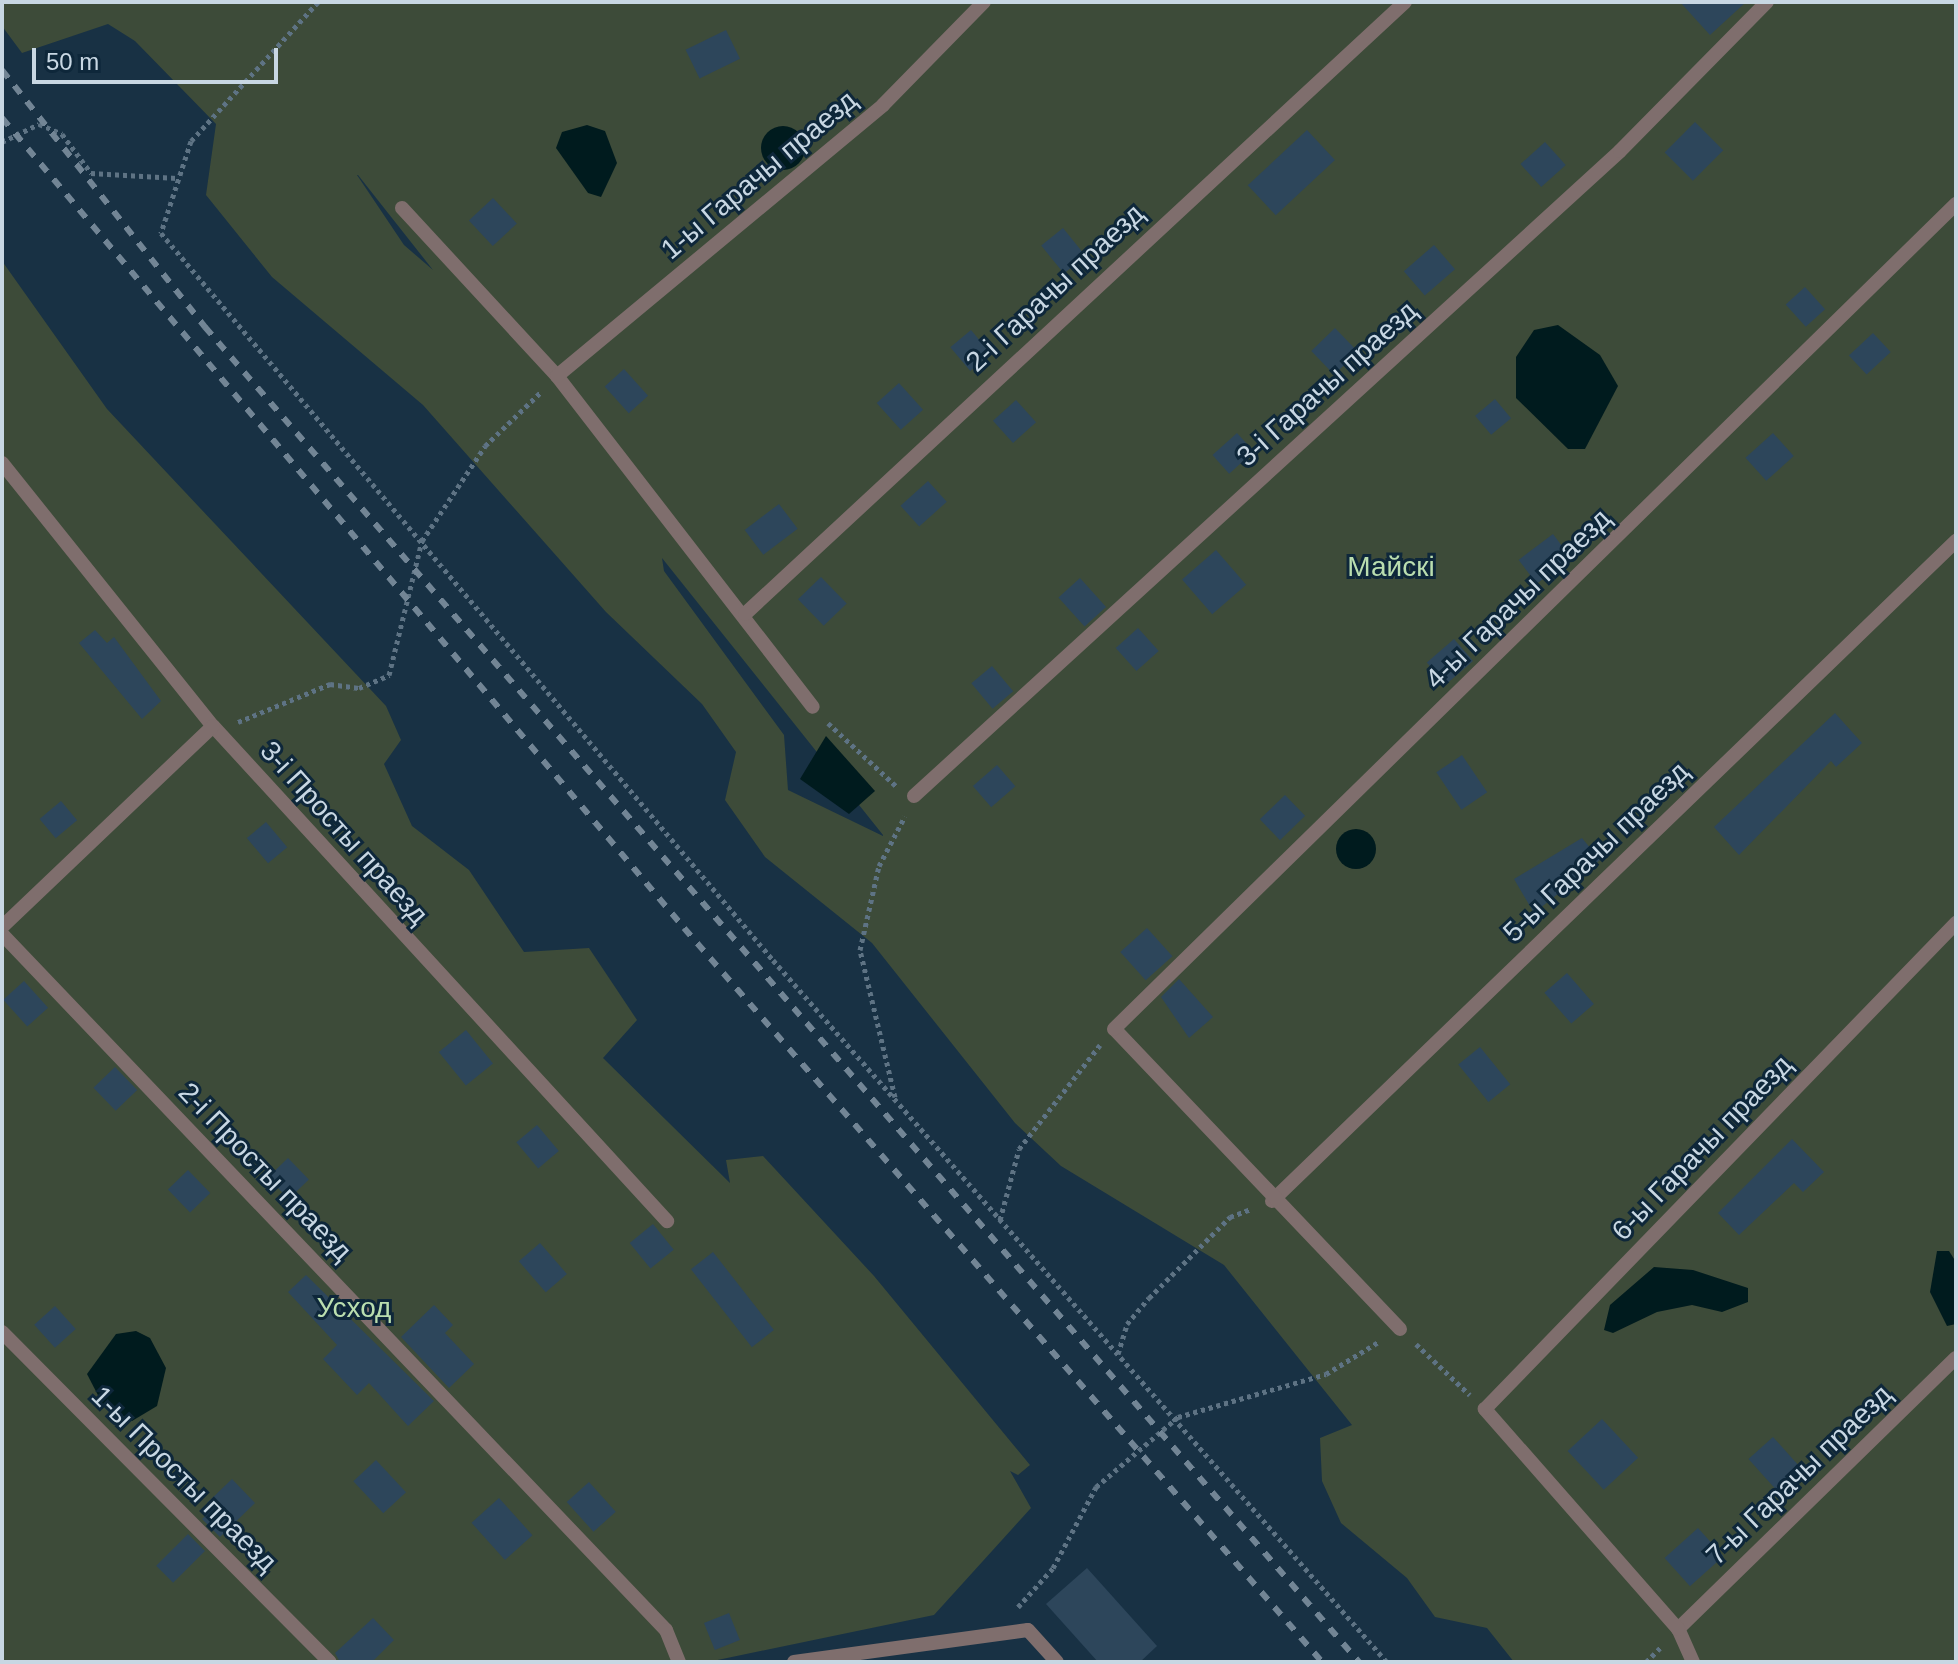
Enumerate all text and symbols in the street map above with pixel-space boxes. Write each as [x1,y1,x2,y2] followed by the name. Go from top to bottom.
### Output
[36,32,282,82] scale bar
[46,48,99,75] text: 50 m
[654,83,864,267] street label: 1-ы Гарачы праезд
[959,197,1151,379] street label: 2-і Гарачы праезд
[1230,294,1424,474] street label: 3-і Гарачы праезд
[1418,502,1618,696] street label: 4-ы Гарачы праезд
[1347,550,1435,584] park label: Майскі
[253,735,435,931] street label: 3-і Просты праезд
[1496,755,1696,949] street label: 5-ы Гарачы праезд
[1605,1048,1799,1248] street label: 6-ы Гарачы праезд
[171,1076,359,1268] street label: 2-і Просты праезд
[317,1291,391,1325] park label: Усход
[1699,1378,1899,1572] street label: 7-ы Гарачы праезд
[84,1379,284,1579] street label: 1-ы Просты праезд

